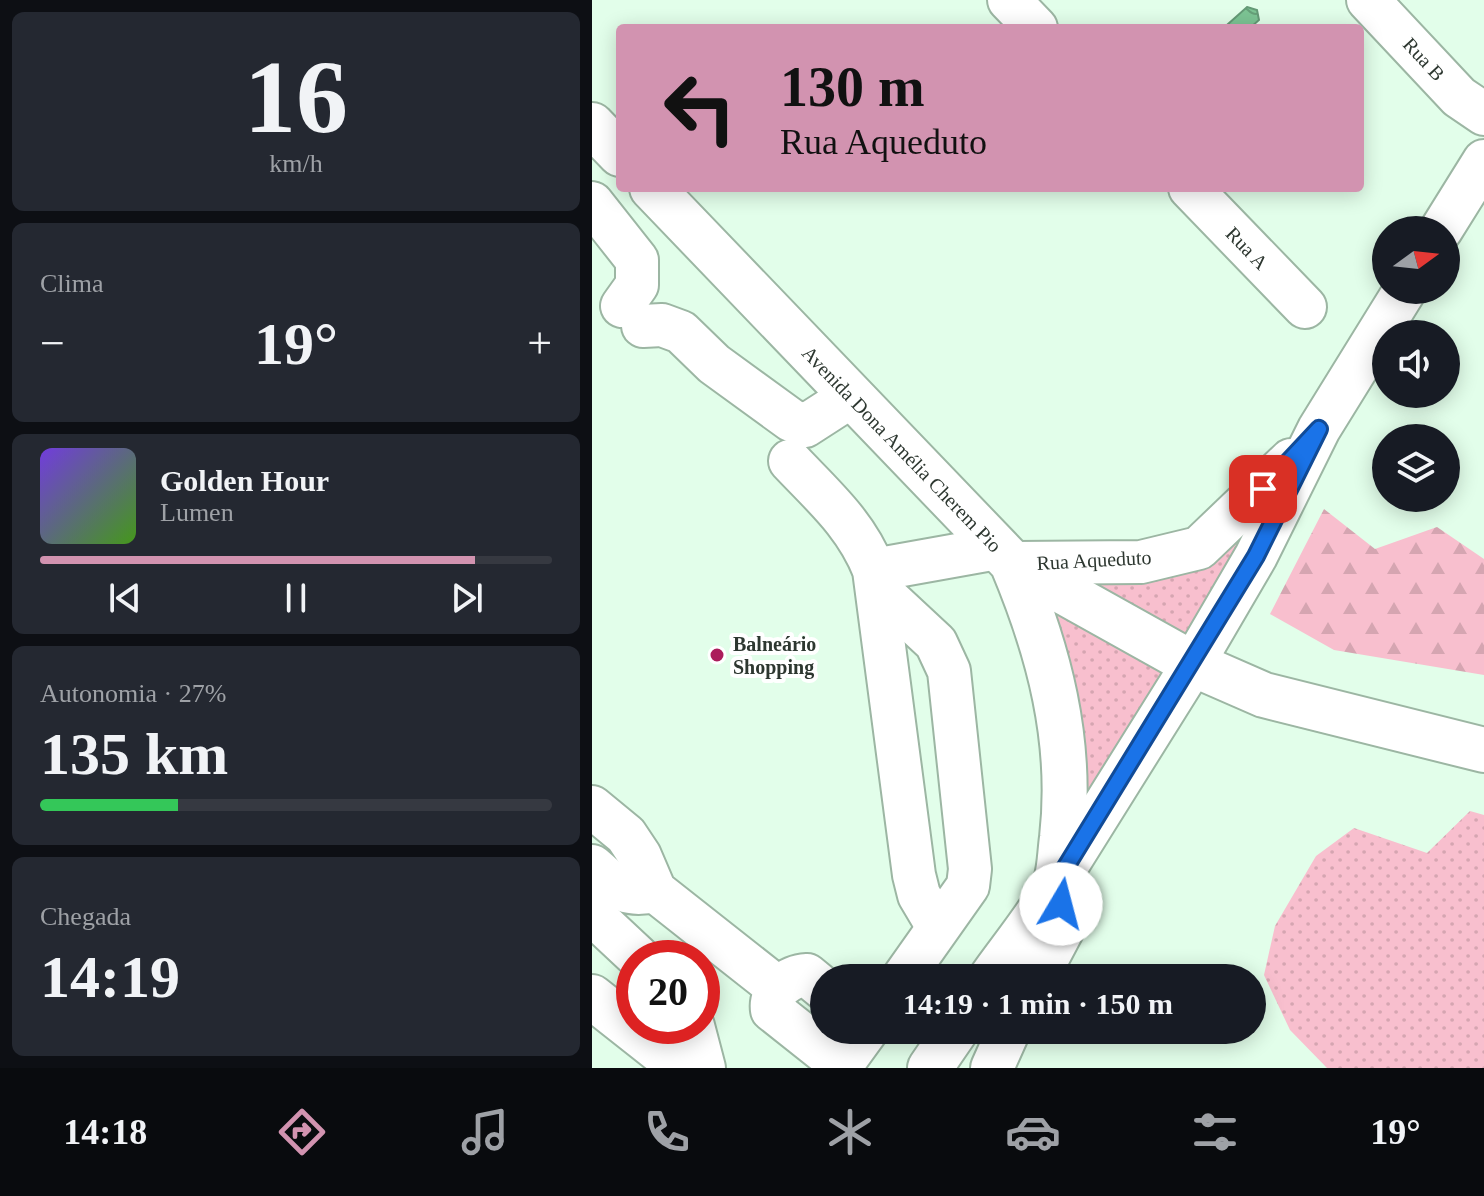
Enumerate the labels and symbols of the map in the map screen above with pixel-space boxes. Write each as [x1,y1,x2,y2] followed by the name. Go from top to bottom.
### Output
[1399,33,1449,85] street label: Rua B
[1372,216,1460,304] north arrow
[1222,222,1273,274] street label: Rua A
[798,342,1006,556] street label: Avenida Dona Amélia Cherem Pio
[1229,455,1297,523] pin
[1036,546,1152,575] street label: Rua Aqueduto
[733,633,816,679] place label: Balneário Shopping
[708,646,726,664] marker: Balneário Shopping
[1019,862,1103,946] position arrow
[616,940,720,1044] speed limit sign: 20

